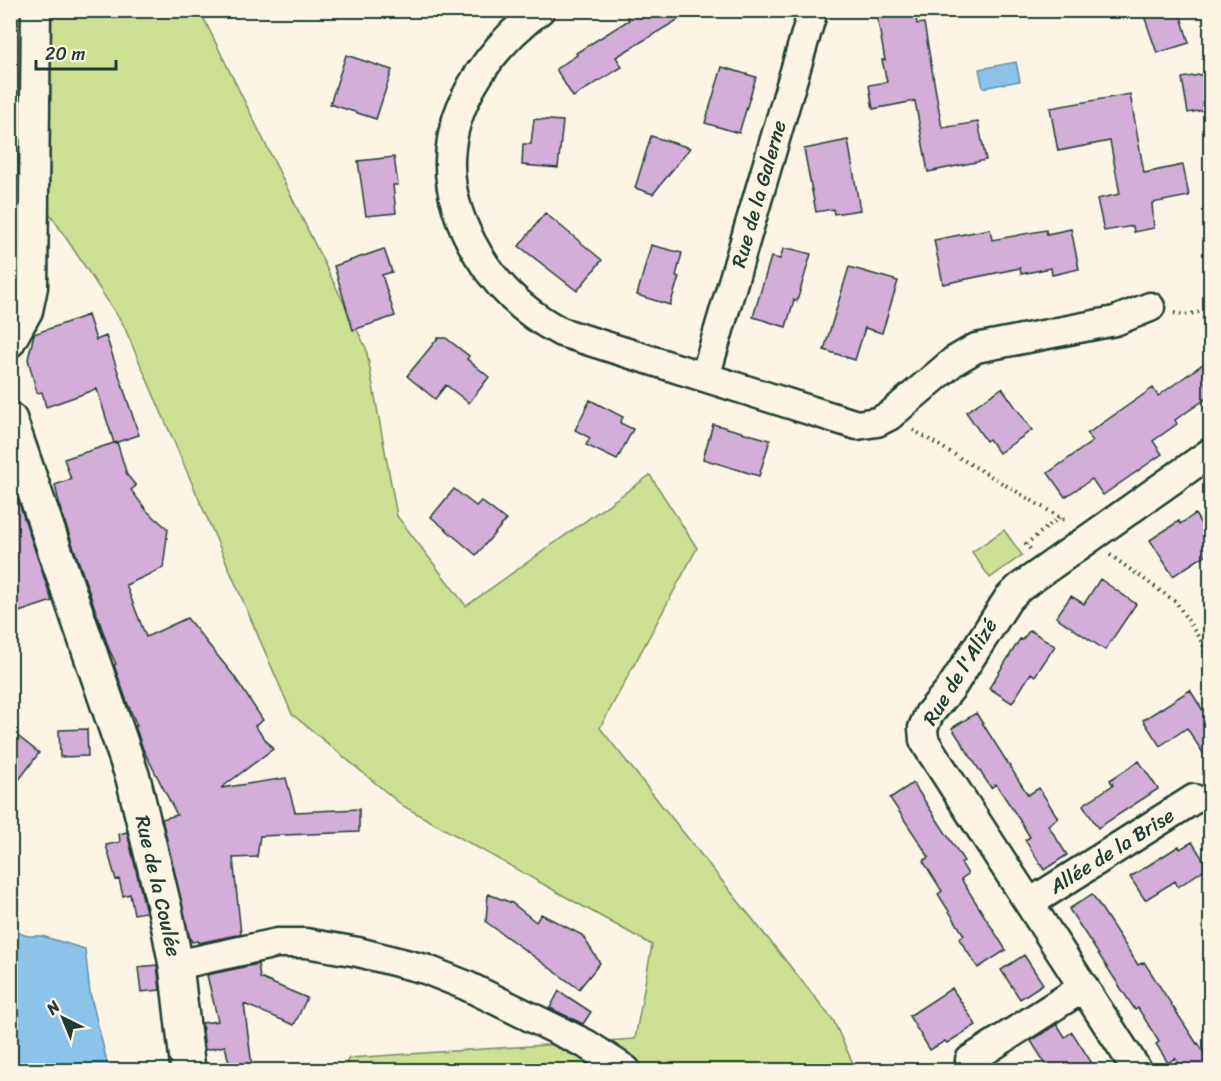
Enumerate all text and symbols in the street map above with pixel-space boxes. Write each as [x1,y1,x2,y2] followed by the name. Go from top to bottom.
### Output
[36,33,116,71] scale bar
[45,38,85,70] text: 20 m
[721,116,797,272] street label: Rue de la Galerne
[913,611,1007,733] street label: Rue de l'Alizé
[1042,799,1182,904] street label: Allée de la Brise
[125,812,191,960] street label: Rue de la Coulée
[33,988,93,1048] north arrow
[38,992,68,1022] text: N

